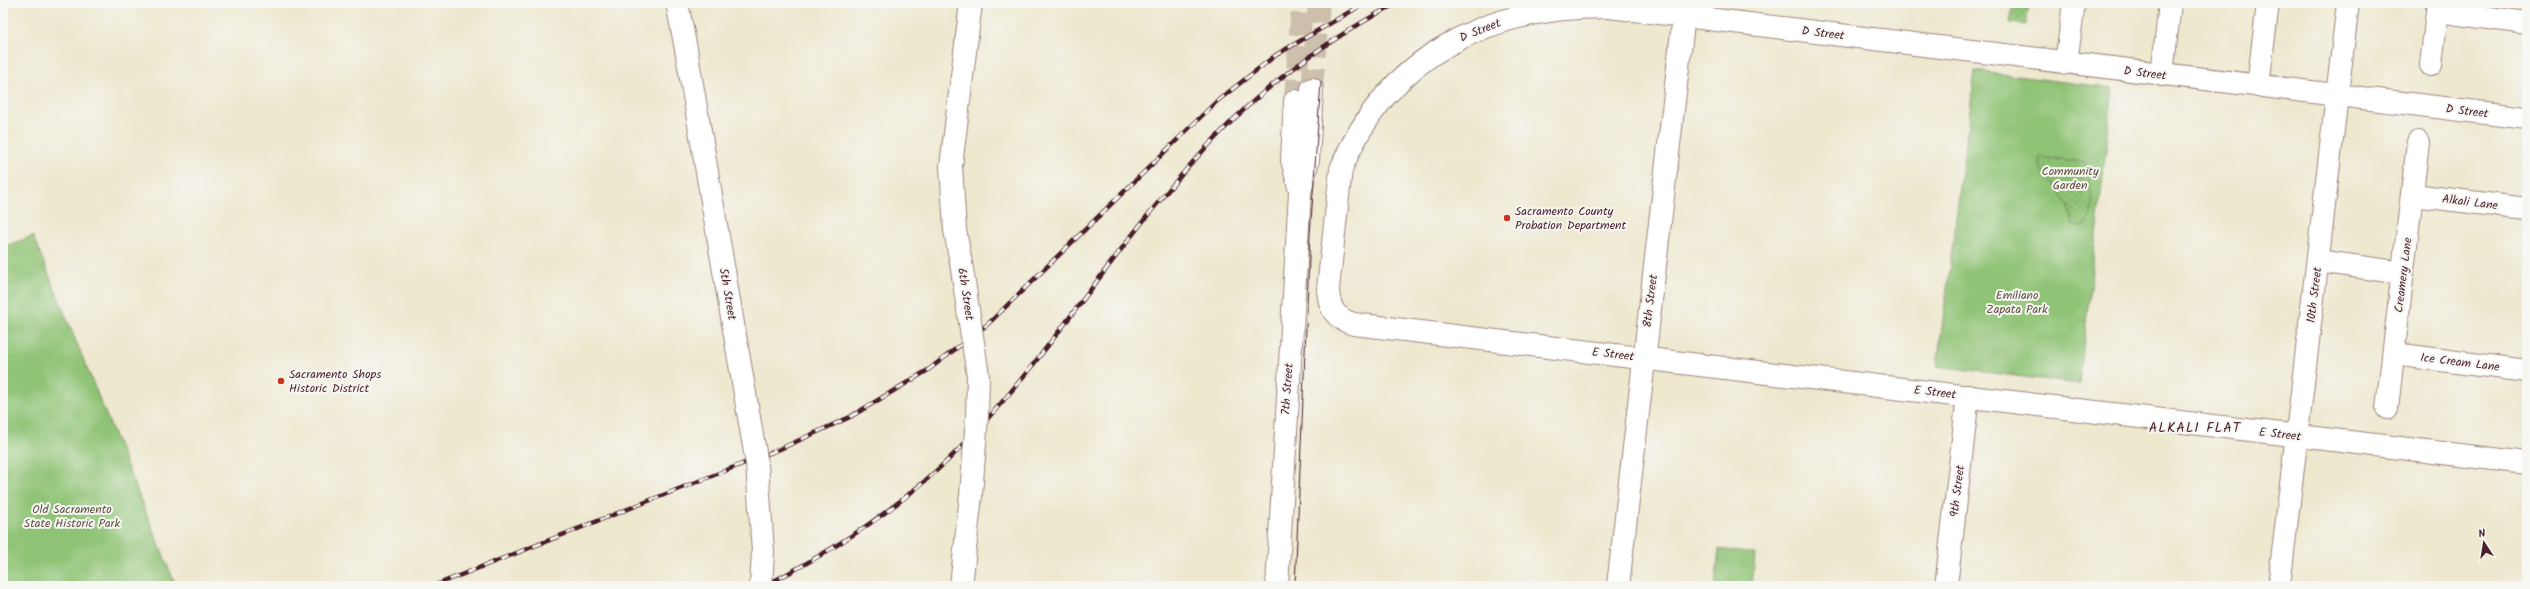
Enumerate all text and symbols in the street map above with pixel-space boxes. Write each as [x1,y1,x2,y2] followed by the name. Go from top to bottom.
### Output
[1457,13,1504,47] street label: D Street
[1800,21,1846,46] street label: D Street
[2122,61,2168,86] street label: D Street
[2444,99,2490,124] street label: D Street
[2041,162,2099,195] park label: Community Garden
[2441,190,2500,215] street label: Alkali Lane
[1515,202,1626,235] place label: Sacramento County Probation Department
[1502,213,1512,223] marker: Sacramento County Probation Department
[2389,236,2418,314] street label: Creamery Lane
[714,266,742,322] street label: 5th Street
[952,266,979,322] street label: 6th Street
[2302,266,2327,324] street label: 10th Street
[1638,273,1663,329] street label: 8th Street
[1986,286,2048,319] park label: Emiliano Zapata Park
[1591,342,1635,367] street label: E Street
[2419,348,2501,377] street label: Ice Cream Lane
[1276,362,1299,416] street label: 7th Street
[289,365,381,398] place label: Sacramento Shops Historic District
[276,376,286,386] marker: Sacramento Shops Historic District
[1913,380,1957,405] street label: E Street
[2149,417,2242,439] district label: ALKALI FLAT
[2258,422,2302,447] street label: E Street
[1945,464,1970,518] street label: 9th Street
[24,500,121,533] park label: Old Sacramento State Historic Park
[2464,523,2504,563] north arrow
[2477,525,2487,544] text: N

